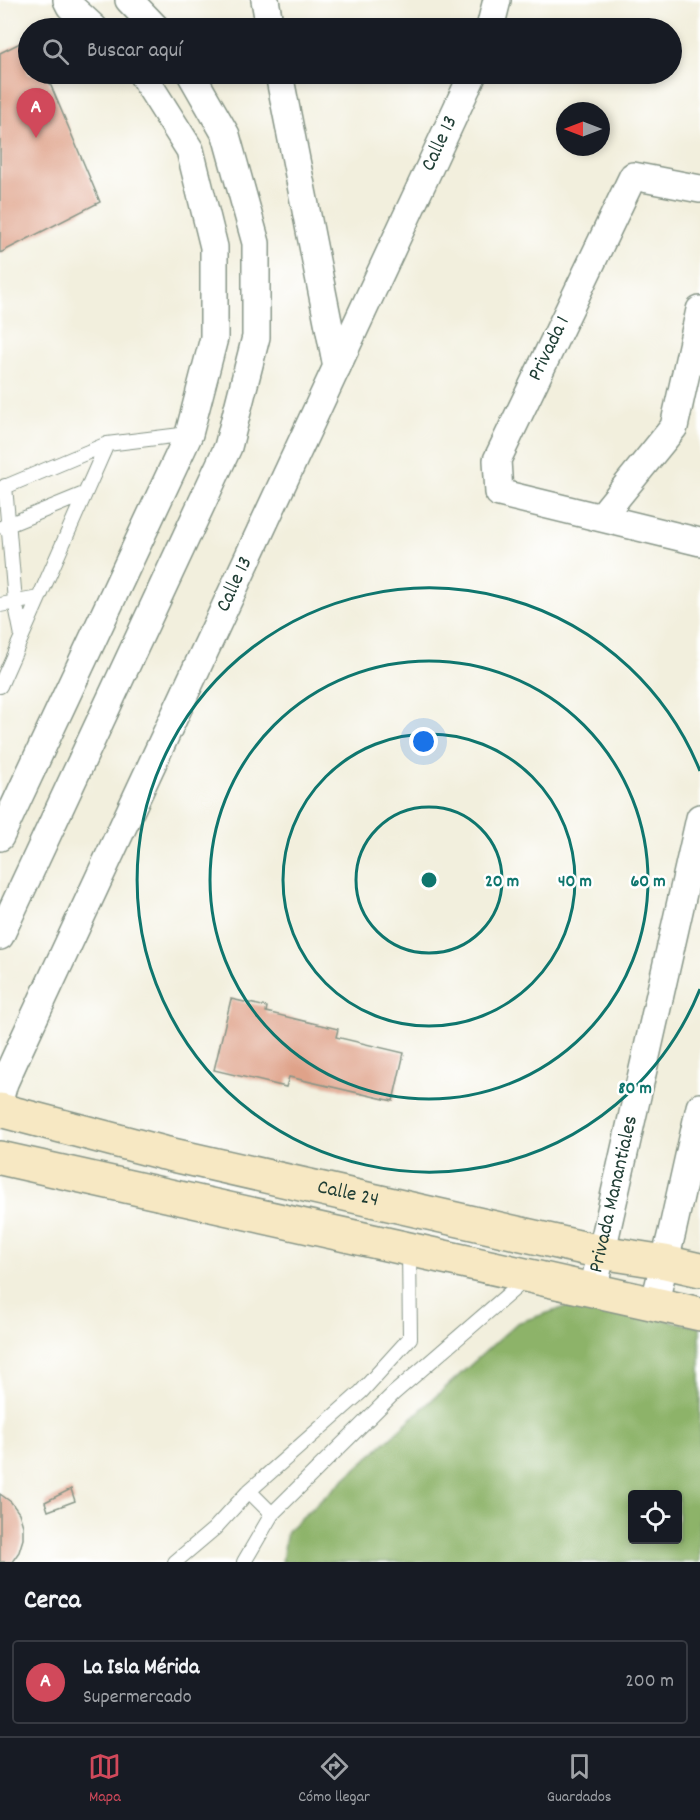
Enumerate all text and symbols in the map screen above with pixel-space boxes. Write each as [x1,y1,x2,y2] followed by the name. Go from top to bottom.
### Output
[18,18,682,84] search box
[39,35,72,68] icon: search
[87,36,182,67] text: Buscar aquí
[16,88,56,138] pin: A
[556,102,610,156] north arrow
[415,111,466,177] street label: Calle 13
[521,311,579,387] street label: Privada 1
[210,552,261,617] street label: Calle 13
[409,727,438,756] your location
[419,870,439,890] centre of rings
[485,870,519,895] text: 20 m
[558,870,592,895] text: 40 m
[630,870,666,895] text: 60 m
[618,1077,652,1102] text: 80 m
[582,1113,647,1276] street label: Privada Manantiales
[314,1173,381,1216] street label: Calle 24
[628,1490,682,1544] map controls
[628,1490,682,1544] button: locate
[24,1583,81,1620] text: Cerca
[83,1653,199,1684] text: La Isla Mérida
[40,1668,51,1696] text: A
[625,1668,674,1696] text: 200 m
[83,1684,192,1712] text: Supermercado
[88,1750,121,1809] tab: Mapa
[298,1750,370,1809] tab: Cómo llegar
[547,1750,612,1809] tab: Guardados

